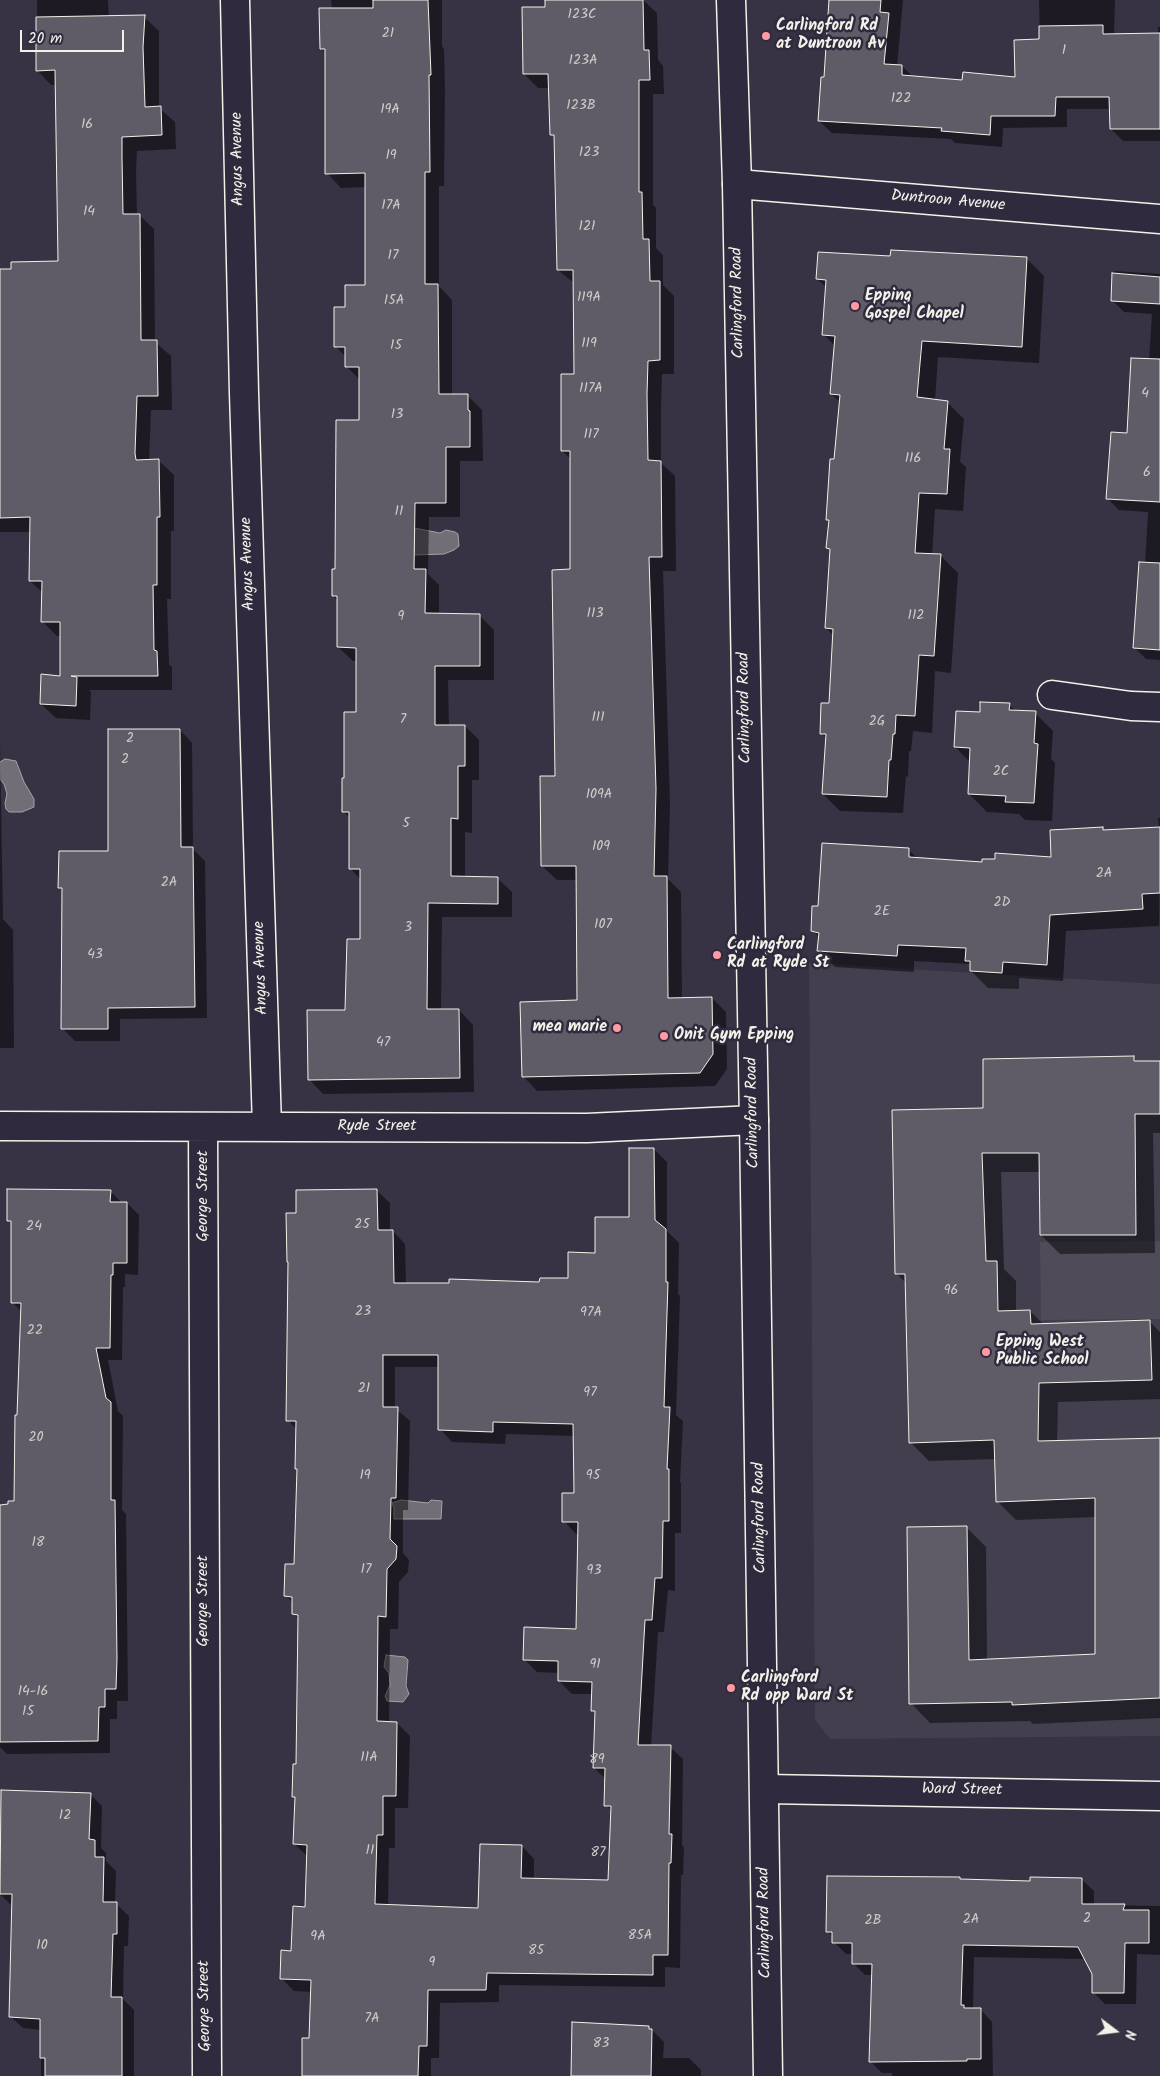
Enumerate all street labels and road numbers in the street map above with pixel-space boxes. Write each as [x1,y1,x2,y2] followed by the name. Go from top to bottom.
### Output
[229,112,249,206] street label: Angus Avenue
[890,187,1006,217] street label: Duntroon Avenue
[728,247,750,359] street label: Carlingford Road
[238,517,260,611] street label: Angus Avenue
[735,652,757,764] street label: Carlingford Road
[251,921,273,1015] street label: Angus Avenue
[743,1057,765,1169] street label: Carlingford Road
[337,1117,417,1137] street label: Ryde Street
[194,1150,214,1242] street label: George Street
[750,1462,772,1574] street label: Carlingford Road
[194,1555,214,1647] street label: George Street
[922,1781,1002,1801] street label: Ward Street
[755,1867,777,1979] street label: Carlingford Road
[196,1960,216,2052] street label: George Street

